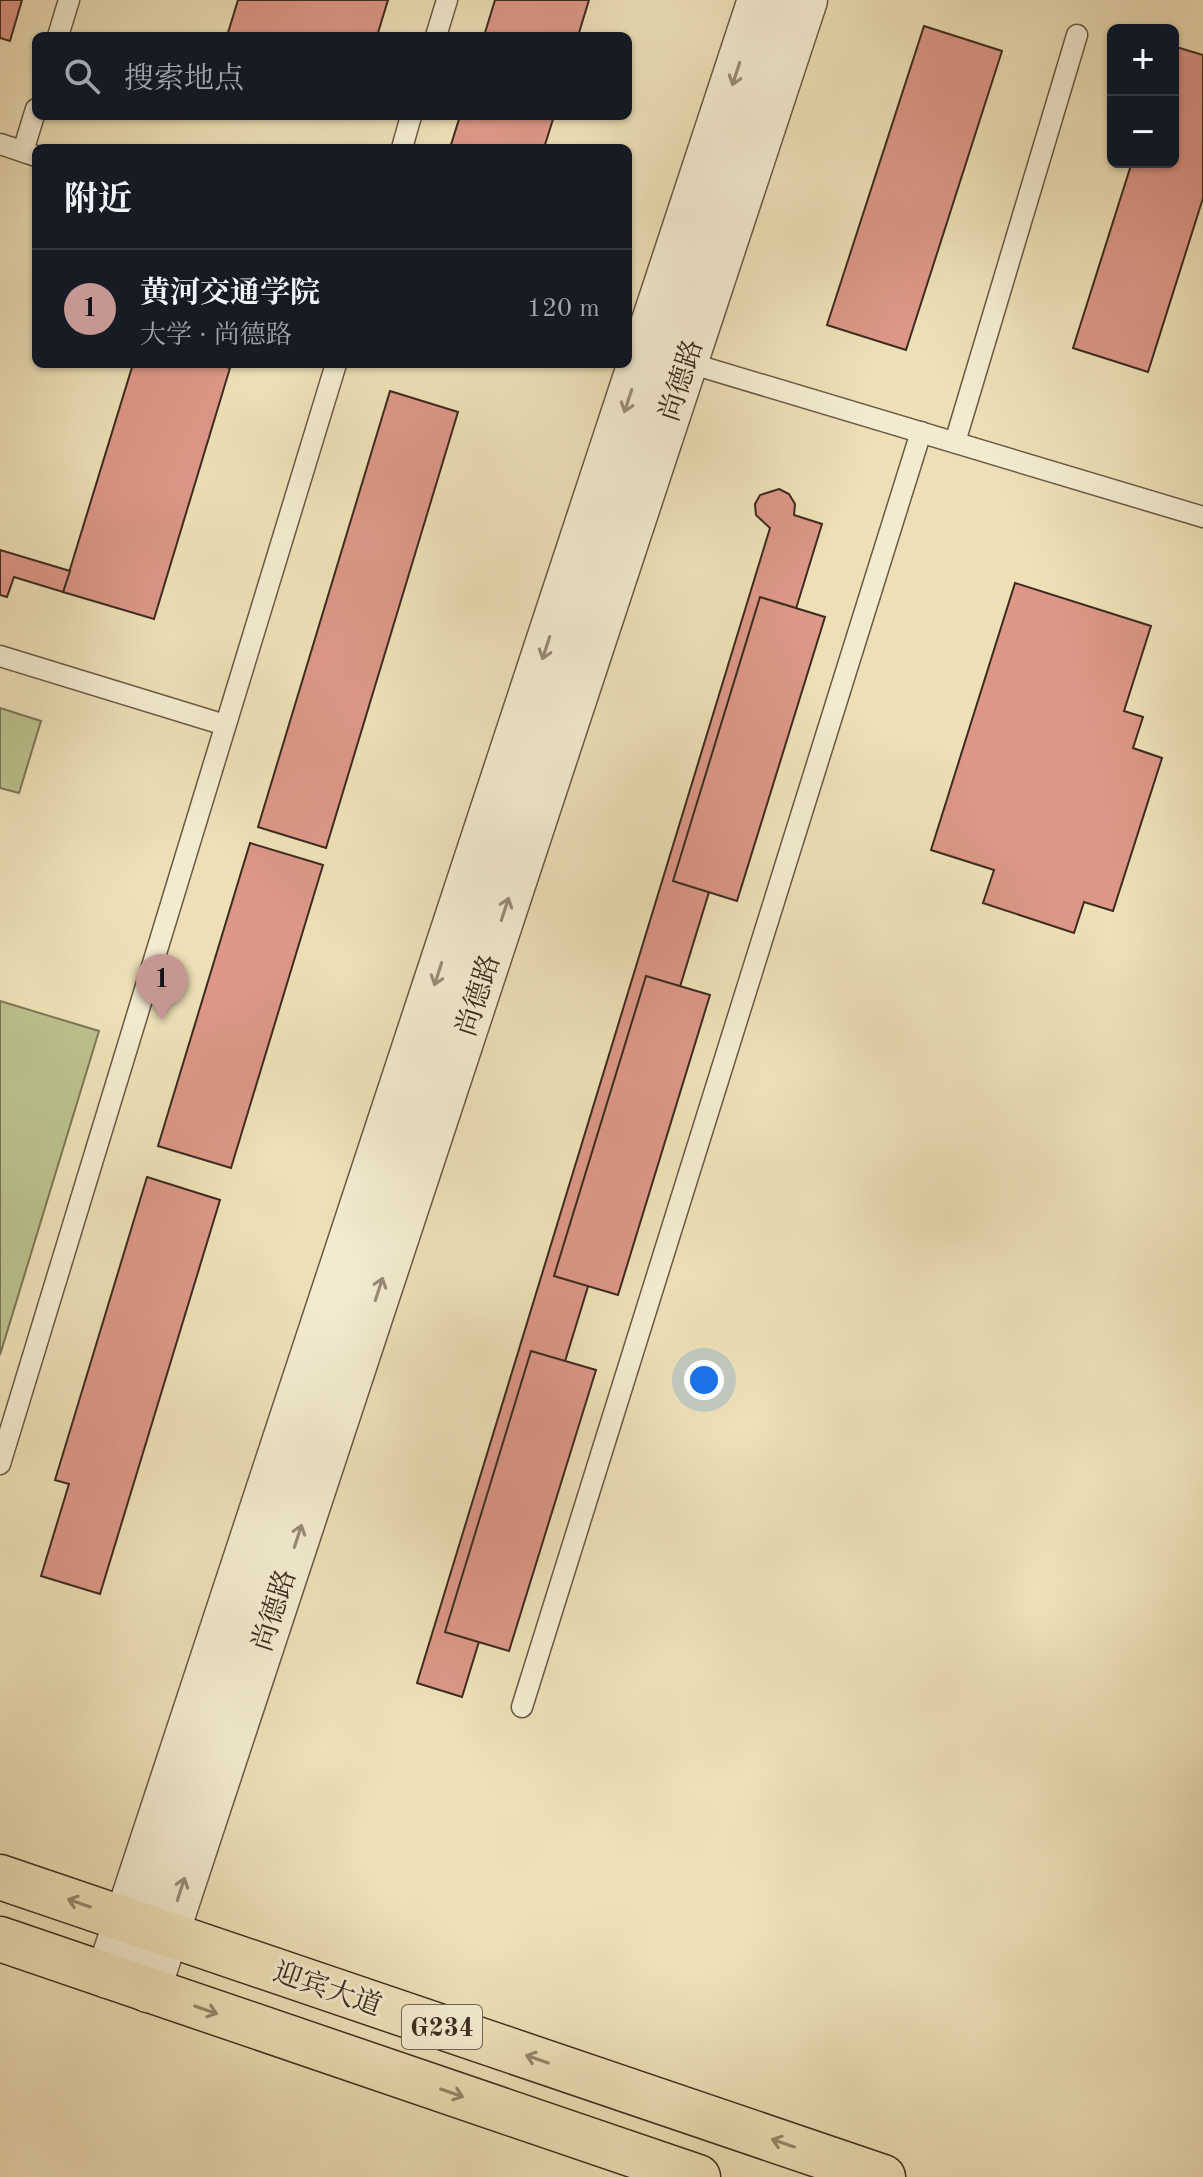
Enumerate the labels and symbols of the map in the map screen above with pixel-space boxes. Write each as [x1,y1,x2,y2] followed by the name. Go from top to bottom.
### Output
[727,61,742,86] one-way arrow
[654,336,709,425] street label: 尚德路
[620,387,635,413] one-way arrow
[538,635,553,660] one-way arrow
[498,897,513,922] one-way arrow
[451,951,506,1040] street label: 尚德路
[136,954,188,1020] pin: 1
[430,961,445,986] one-way arrow
[373,1277,388,1302] one-way arrow
[684,1360,724,1400] your location
[292,1524,306,1549] one-way arrow
[247,1566,302,1655] street label: 尚德路
[175,1877,190,1902] one-way arrow
[66,1895,91,1910] one-way arrow
[270,1957,386,2022] street label: 迎宾大道
[194,2003,219,2018] one-way arrow
[402,2005,482,2049] road number: G234
[524,2051,549,2066] one-way arrow
[440,2087,465,2102] one-way arrow
[771,2134,796,2149] one-way arrow

